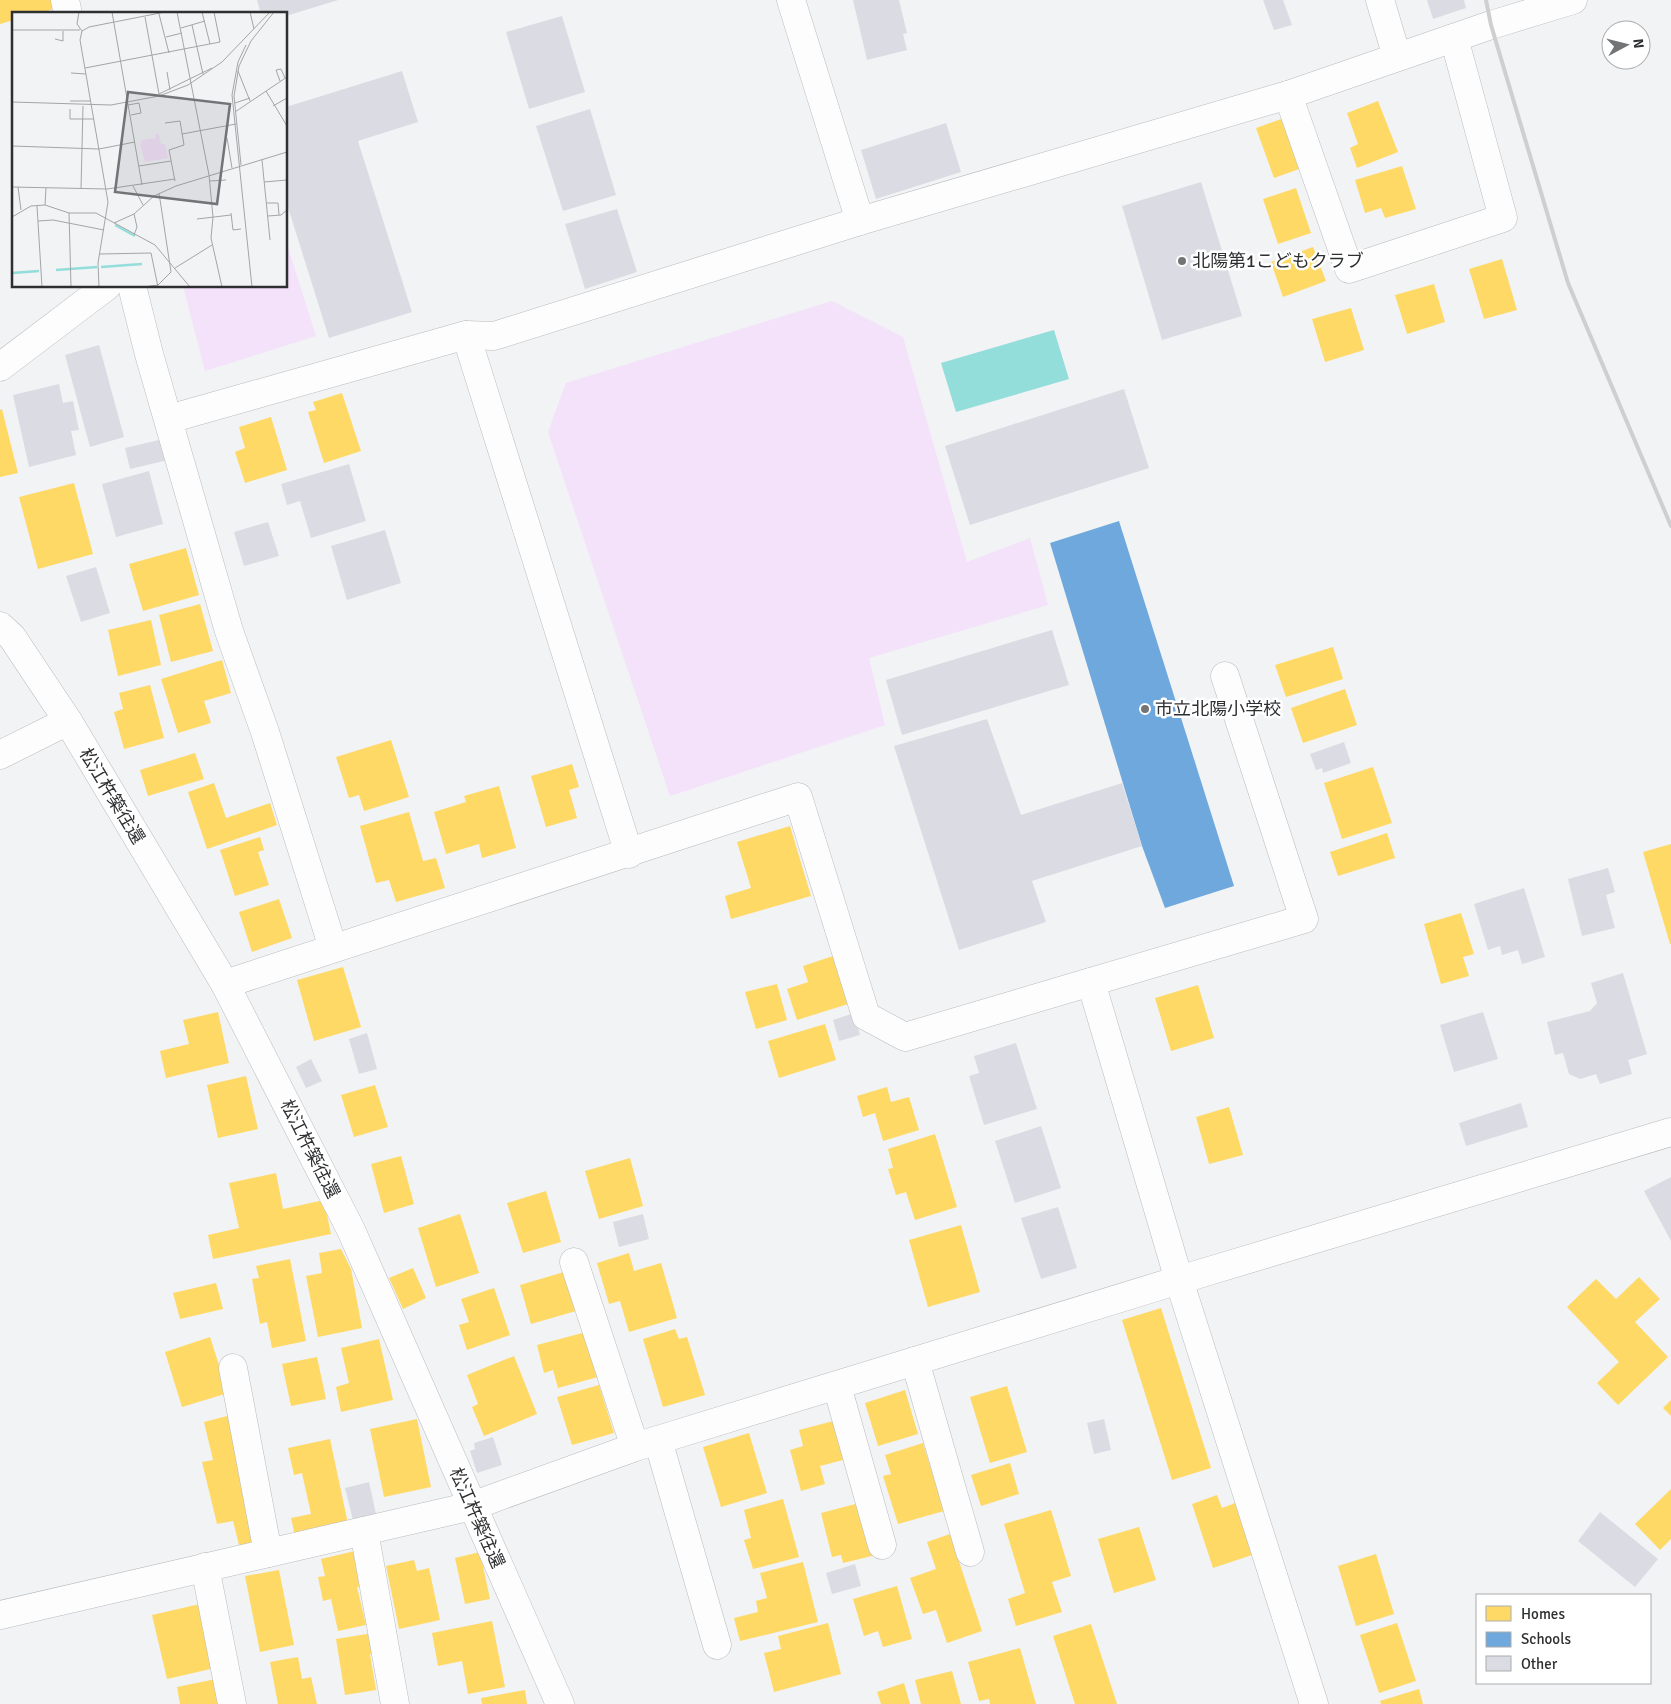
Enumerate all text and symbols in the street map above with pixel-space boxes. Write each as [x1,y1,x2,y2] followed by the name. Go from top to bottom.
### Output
[12,12,288,288] inset map
[1601,20,1651,70] north arrow
[1629,38,1647,49] text: N
[1192,250,1364,272] place label: 北陽第1こどもクラブ
[1176,255,1188,267] marker: 北陽第1こどもクラブ
[1155,698,1281,720] place label: 市立北陽小学校
[1139,703,1151,715] marker: 市立北陽小学校
[75,744,149,848] street label: 松江杵築往還
[276,1096,344,1202] street label: 松江杵築往還
[445,1464,509,1572] street label: 松江杵築往還
[1476,1594,1651,1684] legend
[1521,1605,1565,1623] text: Homes
[1521,1630,1572,1648] text: Schools
[1521,1655,1558,1673] text: Other

